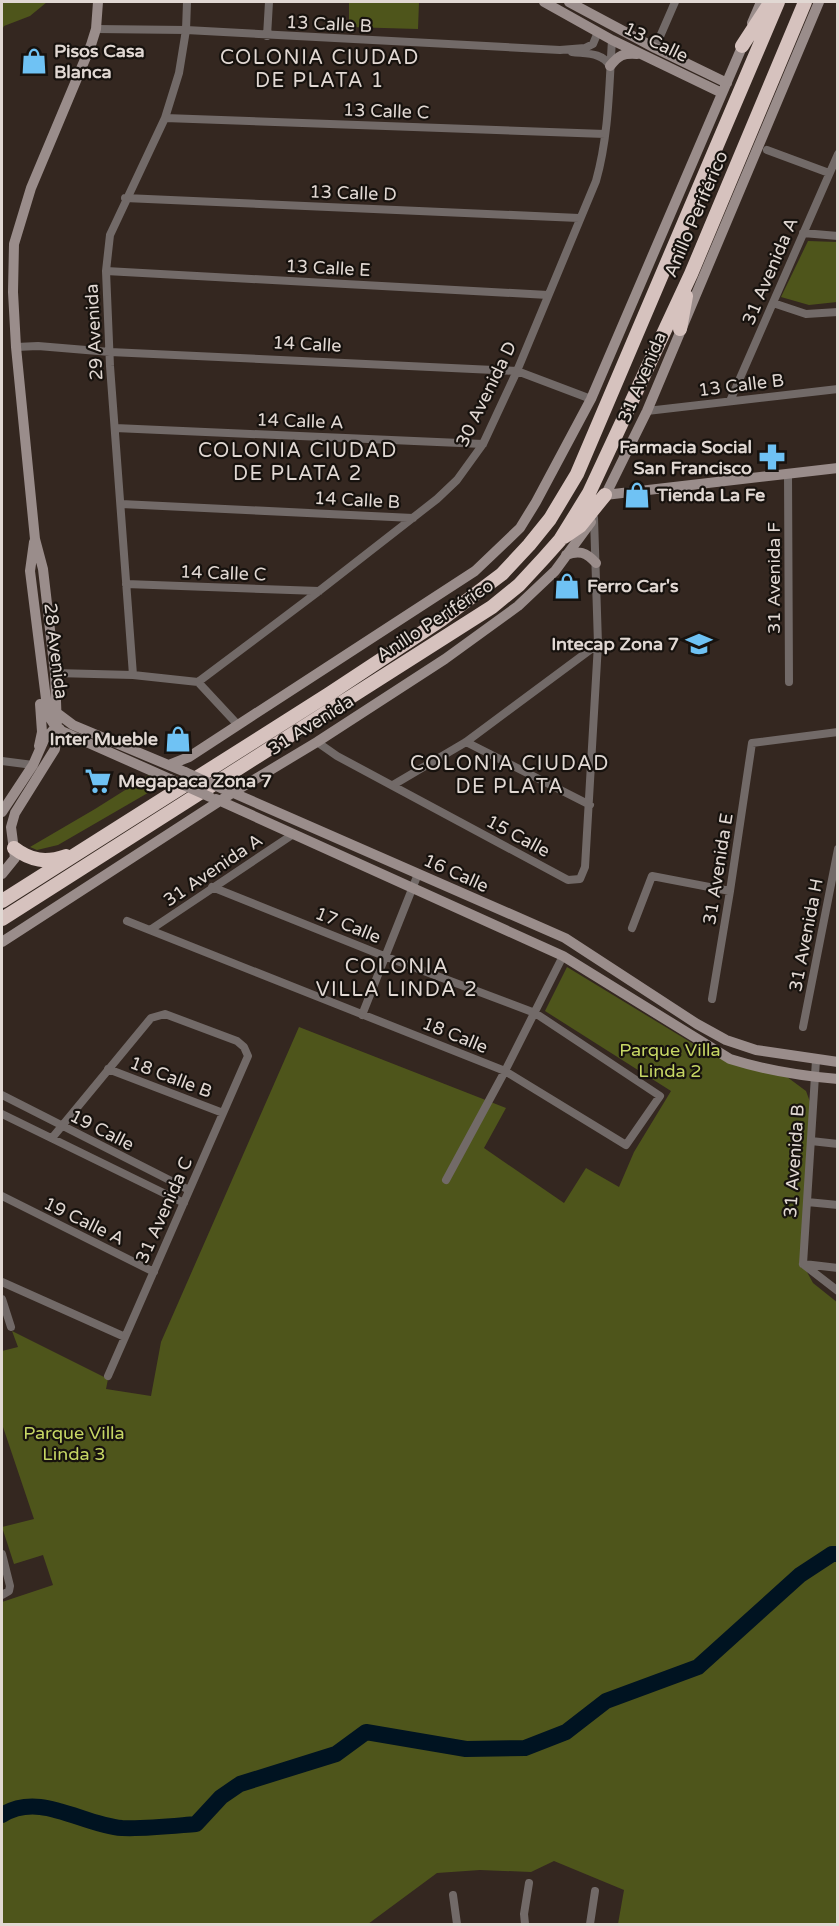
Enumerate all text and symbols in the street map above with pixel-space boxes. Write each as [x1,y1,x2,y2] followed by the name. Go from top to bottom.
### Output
[285,11,373,37] street label: 13 Calle B
[620,17,692,67] street label: 13 Calle
[54,40,145,83] place label: Pisos Casa Blanca
[19,46,49,76] shop icon: Pisos Casa Blanca
[220,46,420,93] district label: COLONIA CIUDAD DE PLATA 1
[343,99,429,123] street label: 13 Calle C
[659,147,733,281] street label: Anillo Periférico
[309,180,397,206] street label: 13 Calle D
[737,214,803,328] street label: 31 Avenida A
[285,255,371,281] street label: 13 Calle E
[80,283,108,381] street label: 29 Avenida
[613,328,671,426] street label: 31 Avenida
[272,331,342,357] street label: 14 Calle
[451,338,521,450] street label: 30 Avenida D
[697,369,785,401] street label: 13 Calle B
[256,408,344,434] street label: 14 Calle A
[619,436,752,479] place label: Farmacia Social San Francisco
[198,439,398,486] district label: COLONIA CIUDAD DE PLATA 2
[757,442,787,472] pharmacy icon: Farmacia Social San Francisco
[622,480,652,510] shop icon: Tienda La Fe
[656,484,765,506] place label: Tienda La Fe
[313,487,401,513] street label: 14 Calle B
[763,522,785,634] street label: 31 Avenida F
[180,561,266,585] street label: 14 Calle C
[552,571,582,601] shop icon: Ferro Car's
[372,574,498,666] street label: Anillo Periférico
[587,575,679,597] place label: Ferro Car's
[39,602,73,700] street label: 28 Avenida
[684,629,714,659] school or university icon: Intecap Zona 7
[551,633,679,655] place label: Intecap Zona 7
[264,690,358,760] street label: 31 Avenida
[163,724,193,754] shop icon: Inter Mueble
[49,728,158,750] place label: Inter Mueble
[410,752,610,799] district label: COLONIA CIUDAD DE PLATA
[83,766,113,796] supermarket icon: Megapaca Zona 7
[118,770,272,792] place label: Megapaca Zona 7
[482,810,554,862] street label: 15 Calle
[698,812,738,926] street label: 31 Avenida E
[159,829,267,911] street label: 31 Avenida A
[420,849,492,897] street label: 16 Calle
[784,877,828,993] street label: 31 Avenida H
[312,902,384,948] street label: 17 Calle
[316,955,478,1002] district label: COLONIA VILLA LINDA 2
[419,1012,491,1058] street label: 18 Calle
[619,1039,721,1082] park label: Parque Villa Linda 2
[127,1051,215,1103] street label: 18 Calle B
[779,1103,809,1219] street label: 31 Avenida B
[66,1105,138,1155] street label: 19 Calle
[131,1154,197,1266] street label: 31 Avenida C
[40,1192,128,1250] street label: 19 Calle A
[23,1422,125,1465] park label: Parque Villa Linda 3

